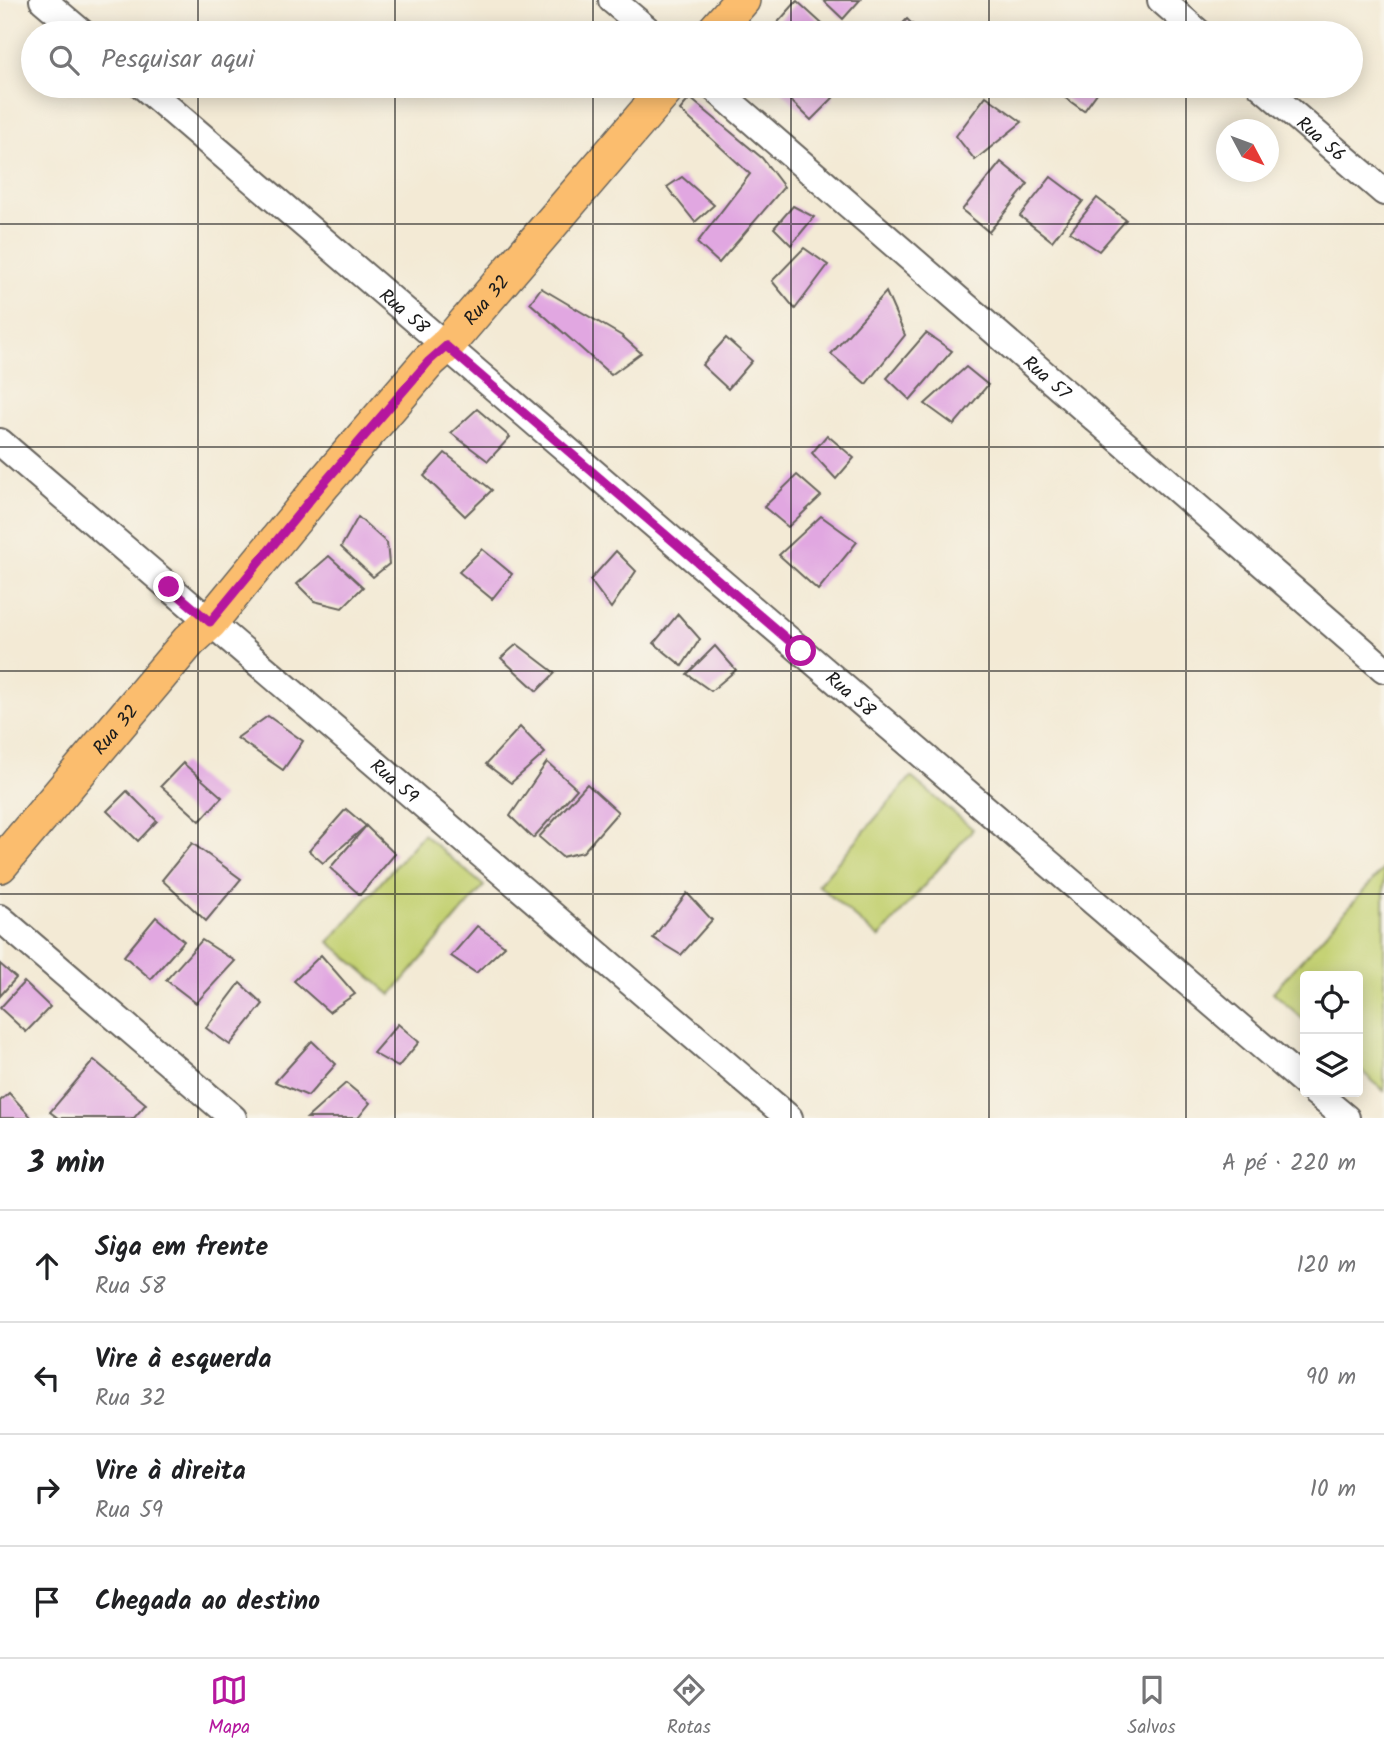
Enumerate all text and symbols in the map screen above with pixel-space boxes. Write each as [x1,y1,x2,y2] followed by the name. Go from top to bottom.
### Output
[21,21,1363,98] search box
[101,39,254,81] text: Pesquisar aqui
[45,41,83,79] icon: search
[1289,110,1352,170] street label: Rua 56
[1216,119,1279,182] north arrow
[457,269,518,333] street label: Rua 32
[372,282,436,343] street label: Rua 58
[1015,349,1078,409] street label: Rua 57
[153,571,184,602] route end
[785,635,816,666] route start
[818,665,882,726] street label: Rua 58
[86,698,147,762] street label: Rua 32
[362,752,425,812] street label: Rua 59
[1300,971,1363,1097] map controls
[1300,971,1363,1034] button: locate
[1300,1034,1363,1097] button: layers
[28,1140,105,1188] text: 3 min
[1222,1146,1356,1182] text: A pé · 220 m
[95,1227,268,1269] text: Siga em frente
[28,1247,66,1285] icon: ahead
[1296,1248,1356,1284] text: 120 m
[95,1269,166,1305] text: Rua 58
[95,1339,272,1381] text: Vire à esquerda
[28,1359,66,1397] icon: left
[1306,1360,1356,1396] text: 90 m
[95,1381,166,1417] text: Rua 32
[95,1451,246,1493] text: Vire à direita
[28,1471,66,1509] icon: right
[1310,1472,1356,1508] text: 10 m
[95,1493,163,1529] text: Rua 59
[95,1581,320,1623] text: Chegada ao destino
[28,1583,66,1621] icon: arrive
[208,1671,250,1743] tab: Mapa
[667,1671,711,1743] tab: Rotas
[1127,1671,1176,1743] tab: Salvos

